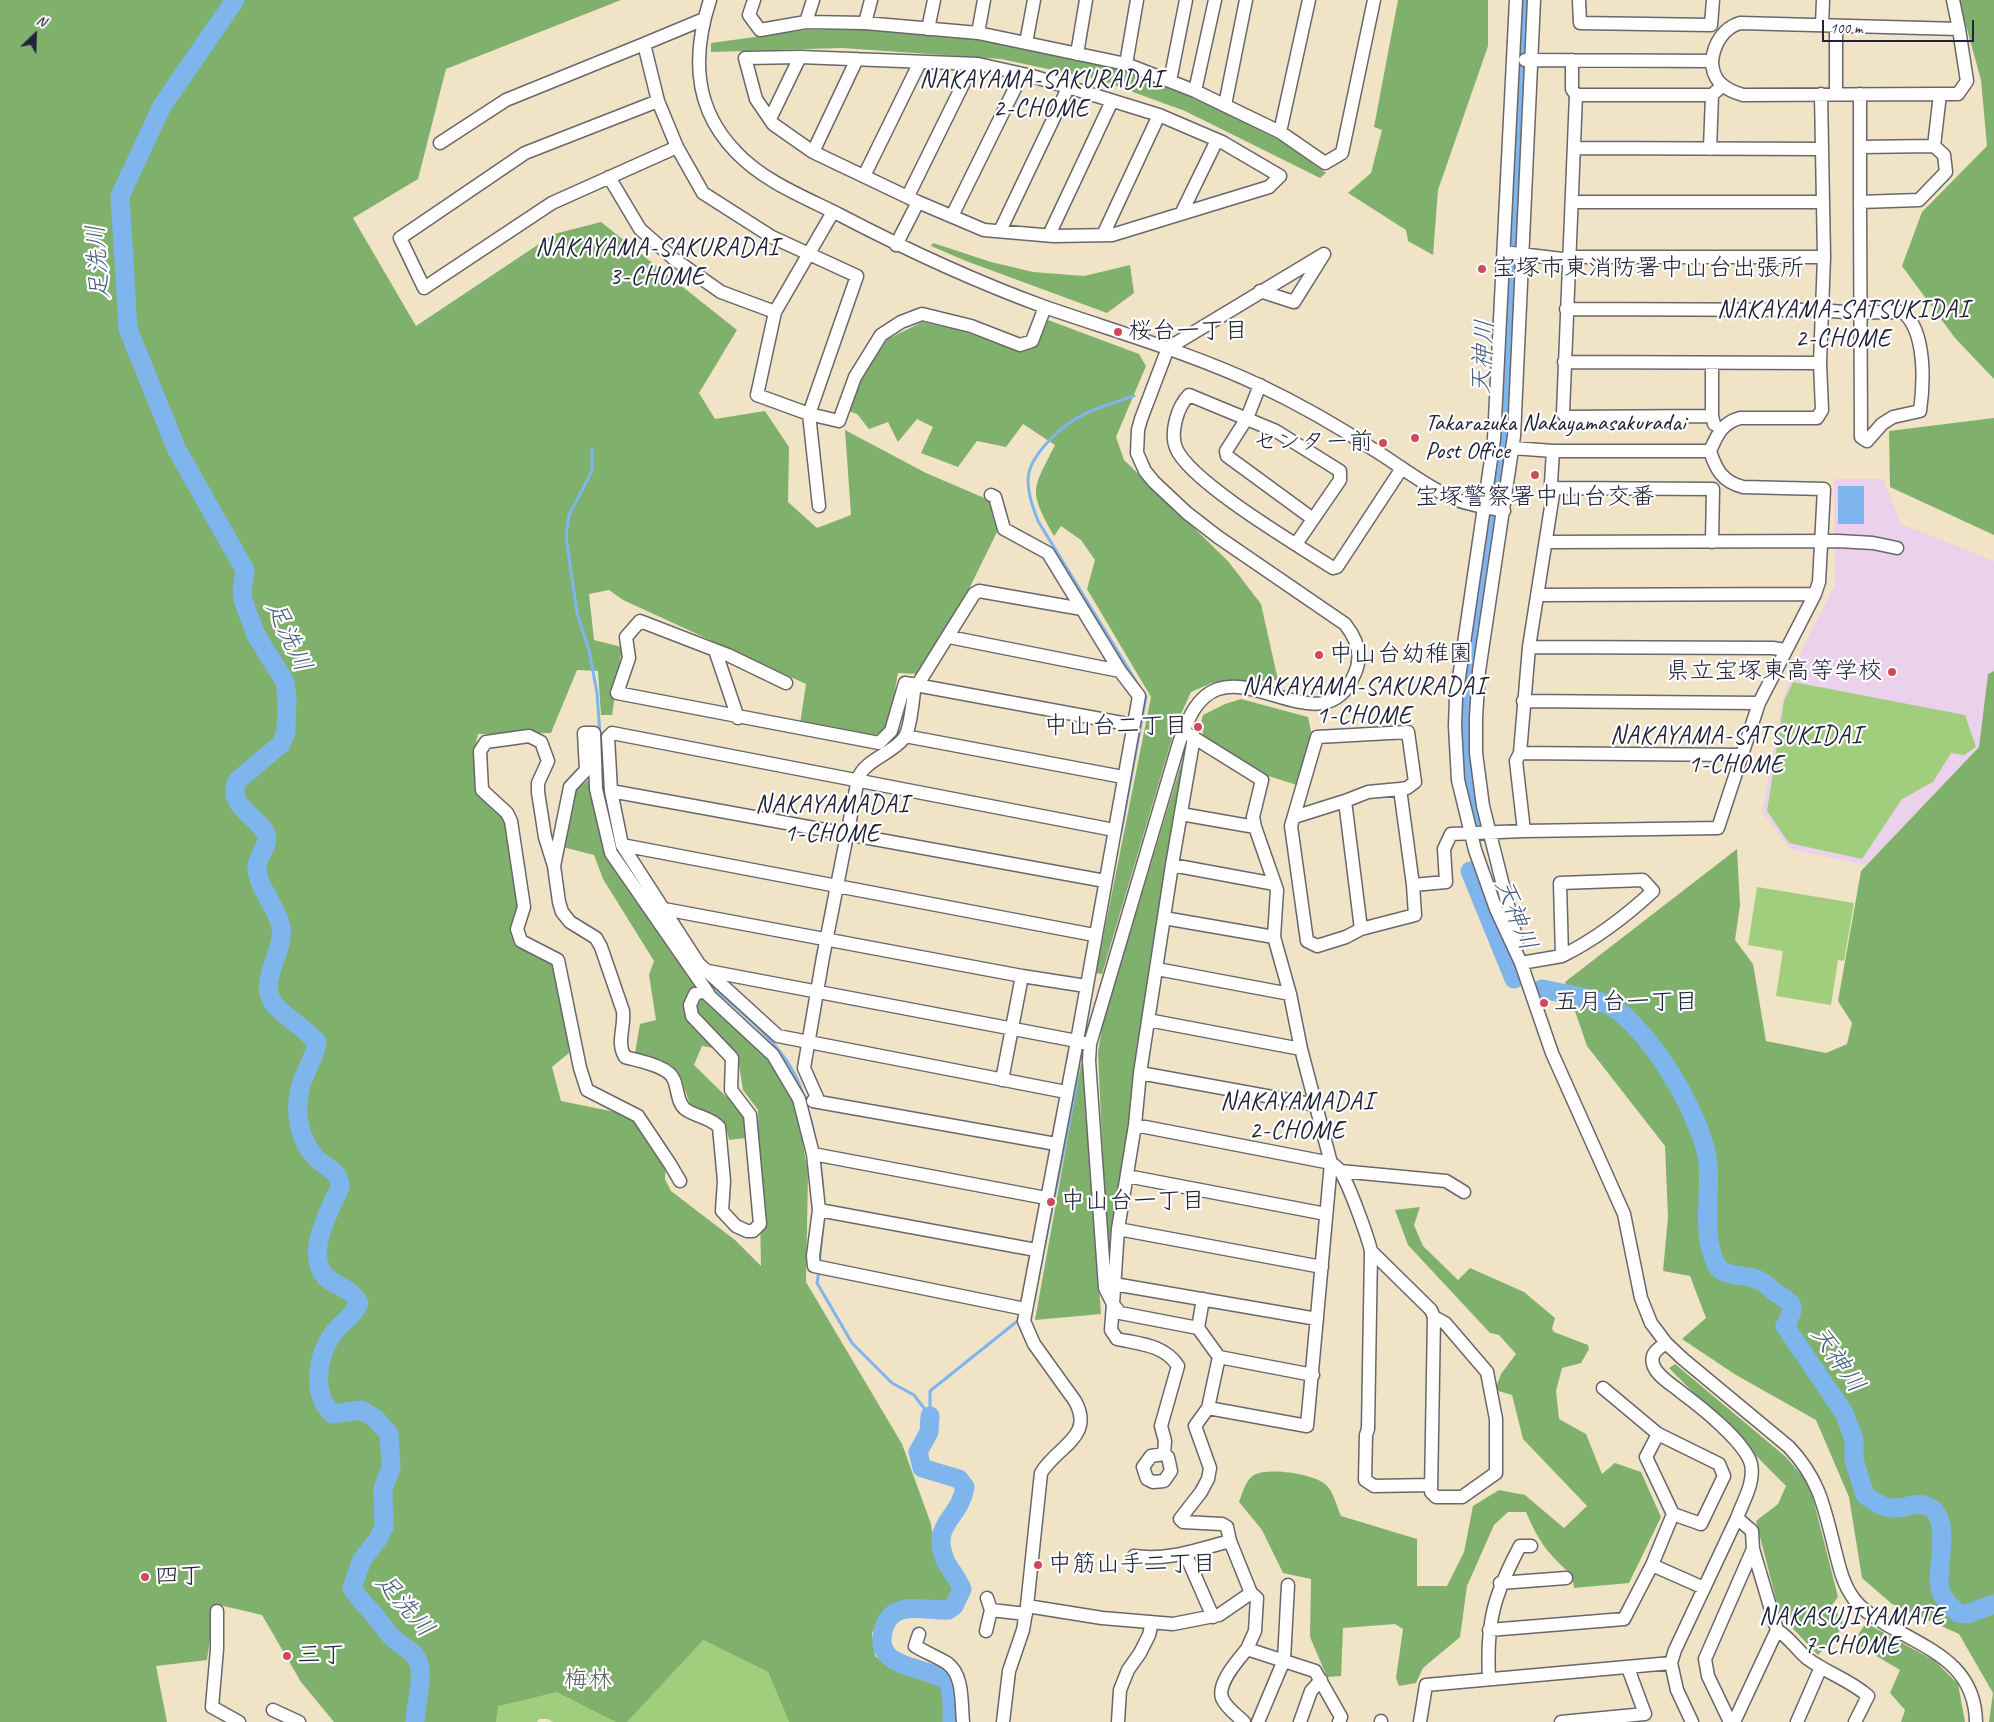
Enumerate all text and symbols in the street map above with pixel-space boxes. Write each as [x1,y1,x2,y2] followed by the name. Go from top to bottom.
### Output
[10,10,60,60] north arrow
[1824,10,1976,42] scale bar
[34,11,49,30] text: N
[1830,19,1862,38] text: 100 m
[918,65,1164,124] district label: NAKAYAMA-SAKURADAI 2-CHOME
[81,224,117,300] water label: 足洗川
[534,233,780,292] district label: NAKAYAMA-SAKURADAI 3-CHOME
[1492,255,1804,283] place label: 宝塚市東消防署中山台出張所
[1476,263,1488,275] marker: 宝塚市東消防署中山台出張所
[1715,295,1971,354] district label: NAKAYAMA-SATSUKIDAI 2-CHOME
[1128,318,1248,346] place label: 桜台一丁目
[1467,319,1501,395] water label: 天神川
[1112,326,1124,338] marker: 桜台一丁目
[1425,410,1685,466] place label: Takarazuka Nakayamasakuradai Post Office
[1253,429,1373,457] place label: センター前
[1409,432,1421,444] marker: Takarazuka Nakayamasakuradai Post Office
[1377,437,1389,449] marker: センター前
[1529,469,1541,481] marker: 宝塚警察署中山台交番
[1415,484,1655,512] place label: 宝塚警察署中山台交番
[259,597,317,677] water label: 足洗川
[1329,641,1473,669] place label: 中山台幼稚園
[1313,649,1325,661] marker: 中山台幼稚園
[1666,658,1882,686] place label: 県立宝塚東高等学校
[1886,666,1898,678] marker: 県立宝塚東高等学校
[1241,672,1487,731] district label: NAKAYAMA-SAKURADAI 1-CHOME
[1044,713,1188,741] place label: 中山台二丁目
[1192,721,1204,733] marker: 中山台二丁目
[1608,721,1864,780] district label: NAKAYAMA-SATSUKIDAI 1-CHOME
[754,790,910,849] district label: NAKAYAMADAI 1-CHOME
[1487,875,1543,955] water label: 天神川
[1554,989,1698,1017] place label: 五月台一丁目
[1538,997,1550,1009] marker: 五月台一丁目
[1219,1087,1375,1146] district label: NAKAYAMADAI 2-CHOME
[1061,1188,1205,1216] place label: 中山台一丁目
[1045,1196,1057,1208] marker: 中山台一丁目
[1803,1321,1871,1399] water label: 天神川
[1048,1551,1216,1579] place label: 中筋山手二丁目
[1032,1559,1044,1571] marker: 中筋山手二丁目
[155,1563,203,1591] place label: 四丁
[368,1568,440,1644] water label: 足洗川
[139,1571,151,1583] marker: 四丁
[1758,1602,1946,1661] district label: NAKASUJIYAMATE 7-CHOME
[297,1642,345,1670] place label: 三丁
[281,1650,293,1662] marker: 三丁
[564,1667,612,1695] park label: 梅林

